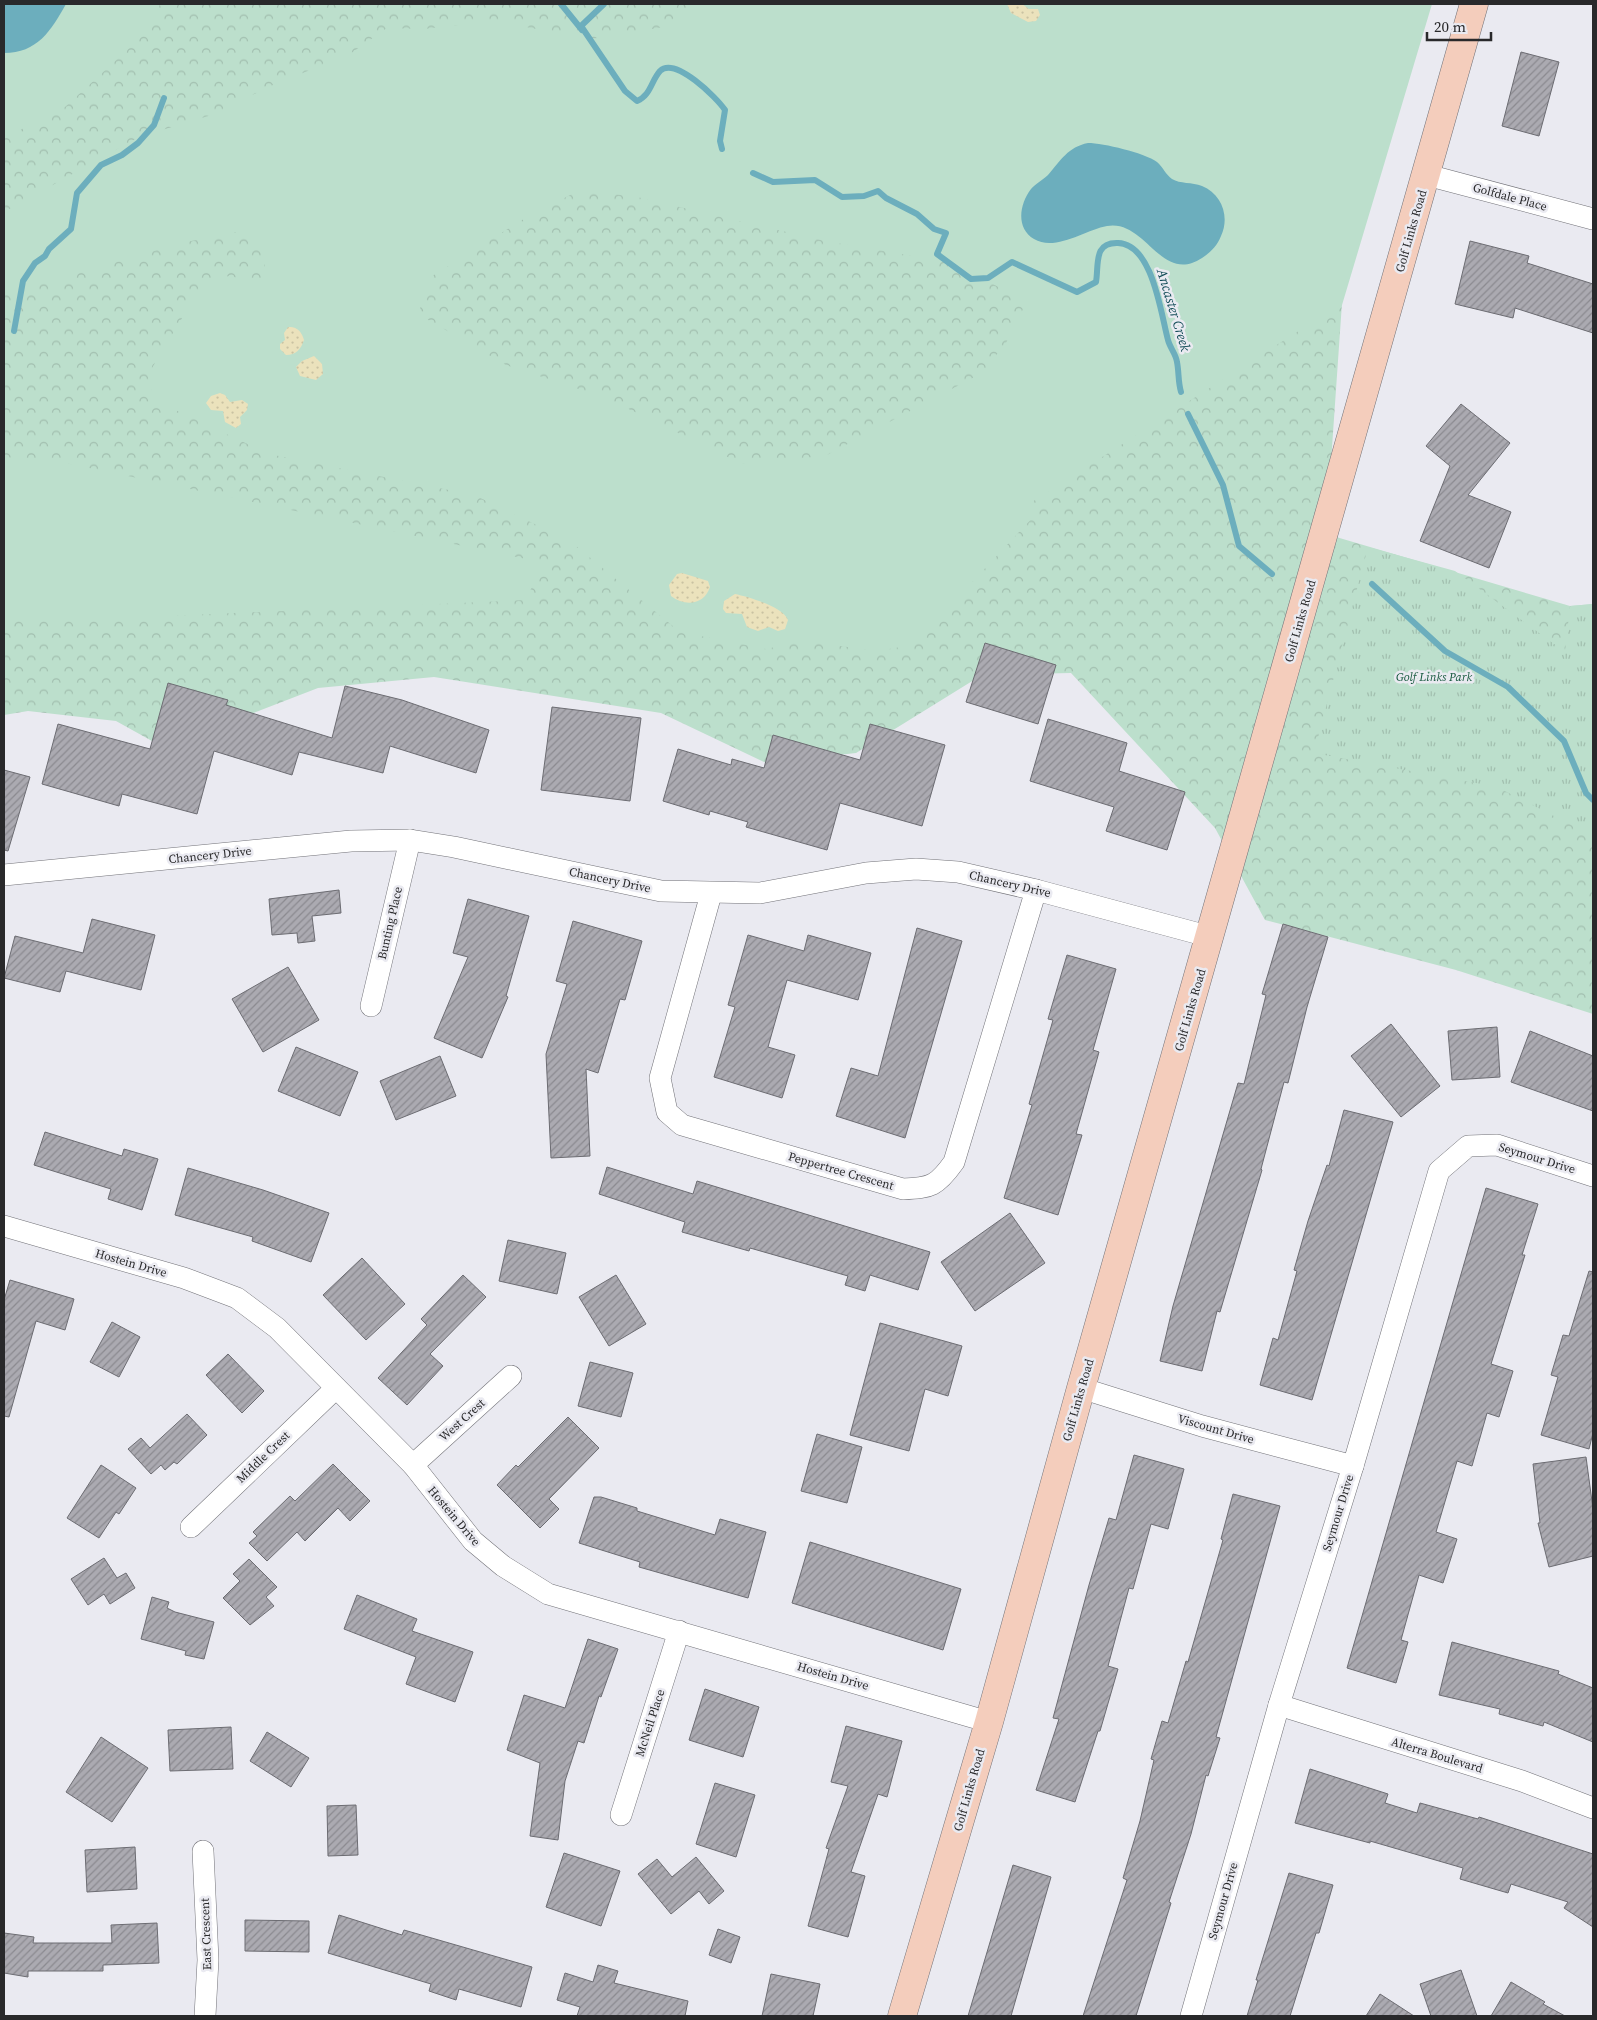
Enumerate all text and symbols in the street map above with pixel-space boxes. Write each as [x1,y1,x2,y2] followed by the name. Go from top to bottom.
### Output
[1427,10,1491,42] scale bar
[1434,16,1466,37] text: 20 m
[1471,179,1549,215] street label: Golfdale Place
[1392,188,1430,274] street label: Golf Links Road
[1152,265,1196,354] water label: Ancaster Creek
[1281,578,1319,664] street label: Golf Links Road
[1396,669,1472,685] park label: Golf Links Park
[168,843,252,867] street label: Chancery Drive
[568,864,652,896] street label: Chancery Drive
[968,867,1052,901] street label: Chancery Drive
[374,885,406,961] street label: Bunting Place
[1171,967,1209,1053] street label: Golf Links Road
[1497,1139,1577,1177] street label: Seymour Drive
[786,1148,896,1194] street label: Peppertree Crescent
[93,1245,169,1281] street label: Hostein Drive
[1059,1357,1097,1443] street label: Golf Links Road
[436,1395,488,1445] street label: West Crest
[1176,1410,1256,1448] street label: Viscount Drive
[233,1427,293,1486] street label: Middle Crest
[1319,1473,1357,1553] street label: Seymour Drive
[424,1483,484,1549] street label: Hostein Drive
[795,1658,871,1694] street label: Hostein Drive
[632,1687,668,1759] street label: McNeil Place
[1389,1733,1485,1777] street label: Alterra Boulevard
[950,1747,988,1833] street label: Golf Links Road
[1204,1861,1242,1941] street label: Seymour Drive
[197,1898,215,1970] street label: East Crescent

